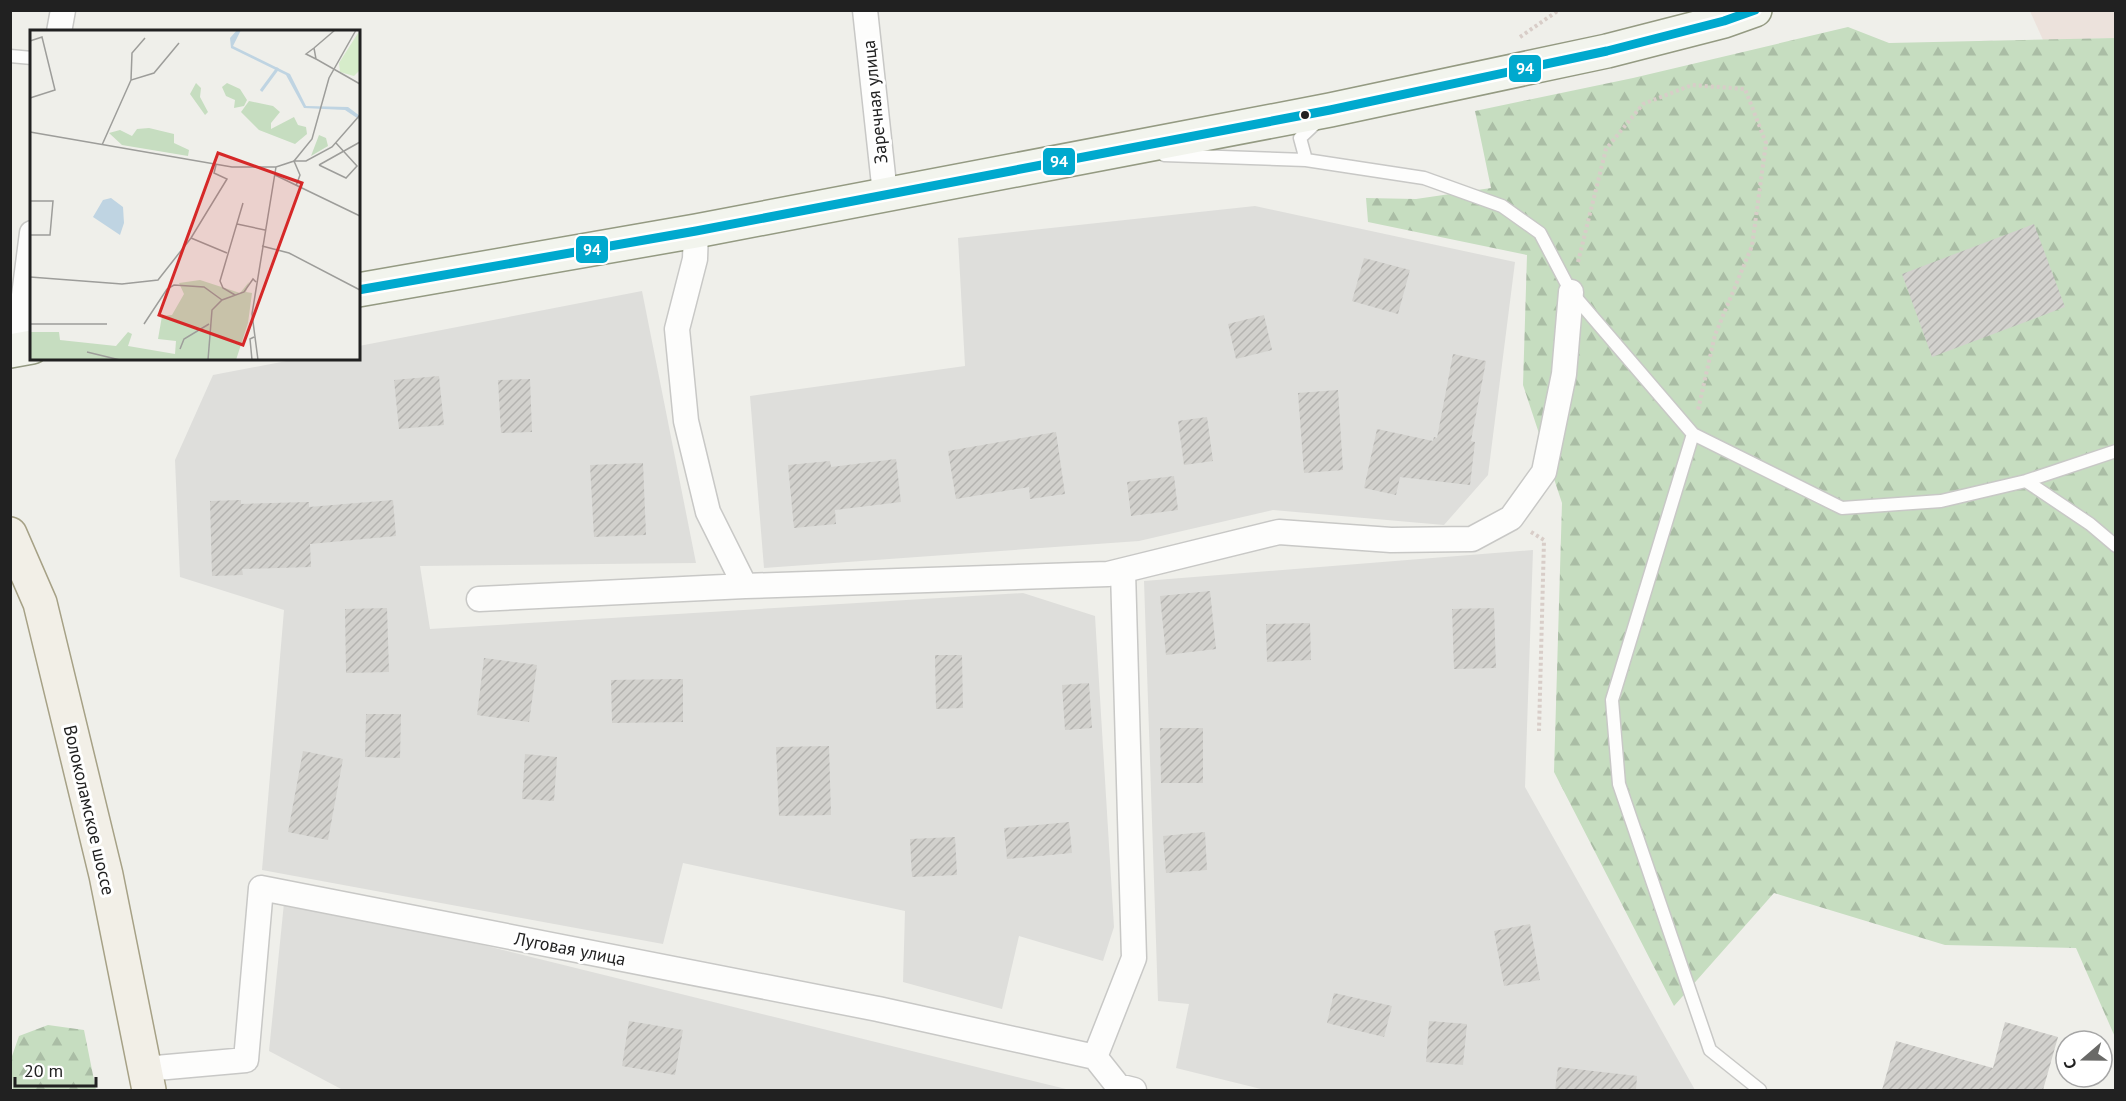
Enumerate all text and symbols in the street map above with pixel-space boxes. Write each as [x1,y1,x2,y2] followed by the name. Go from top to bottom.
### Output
[30,30,360,360] inset map
[857,39,892,165] street label: Заречная улица
[1508,54,1542,83] line badge: 94
[1516,58,1534,78] text: 94
[1299,109,1311,121] unlabelled marker
[1042,147,1076,176] line badge: 94
[1050,151,1068,171] text: 94
[575,235,609,264] line badge: 94
[583,239,601,259] text: 94
[59,723,120,897] street label: Волоколамское шоссе
[512,926,628,971] street label: Луговая улица
[2054,1029,2114,1089] north arrow
[15,1050,96,1088] scale bar
[2059,1056,2081,1072] text: С
[24,1059,63,1082] text: 20 m

